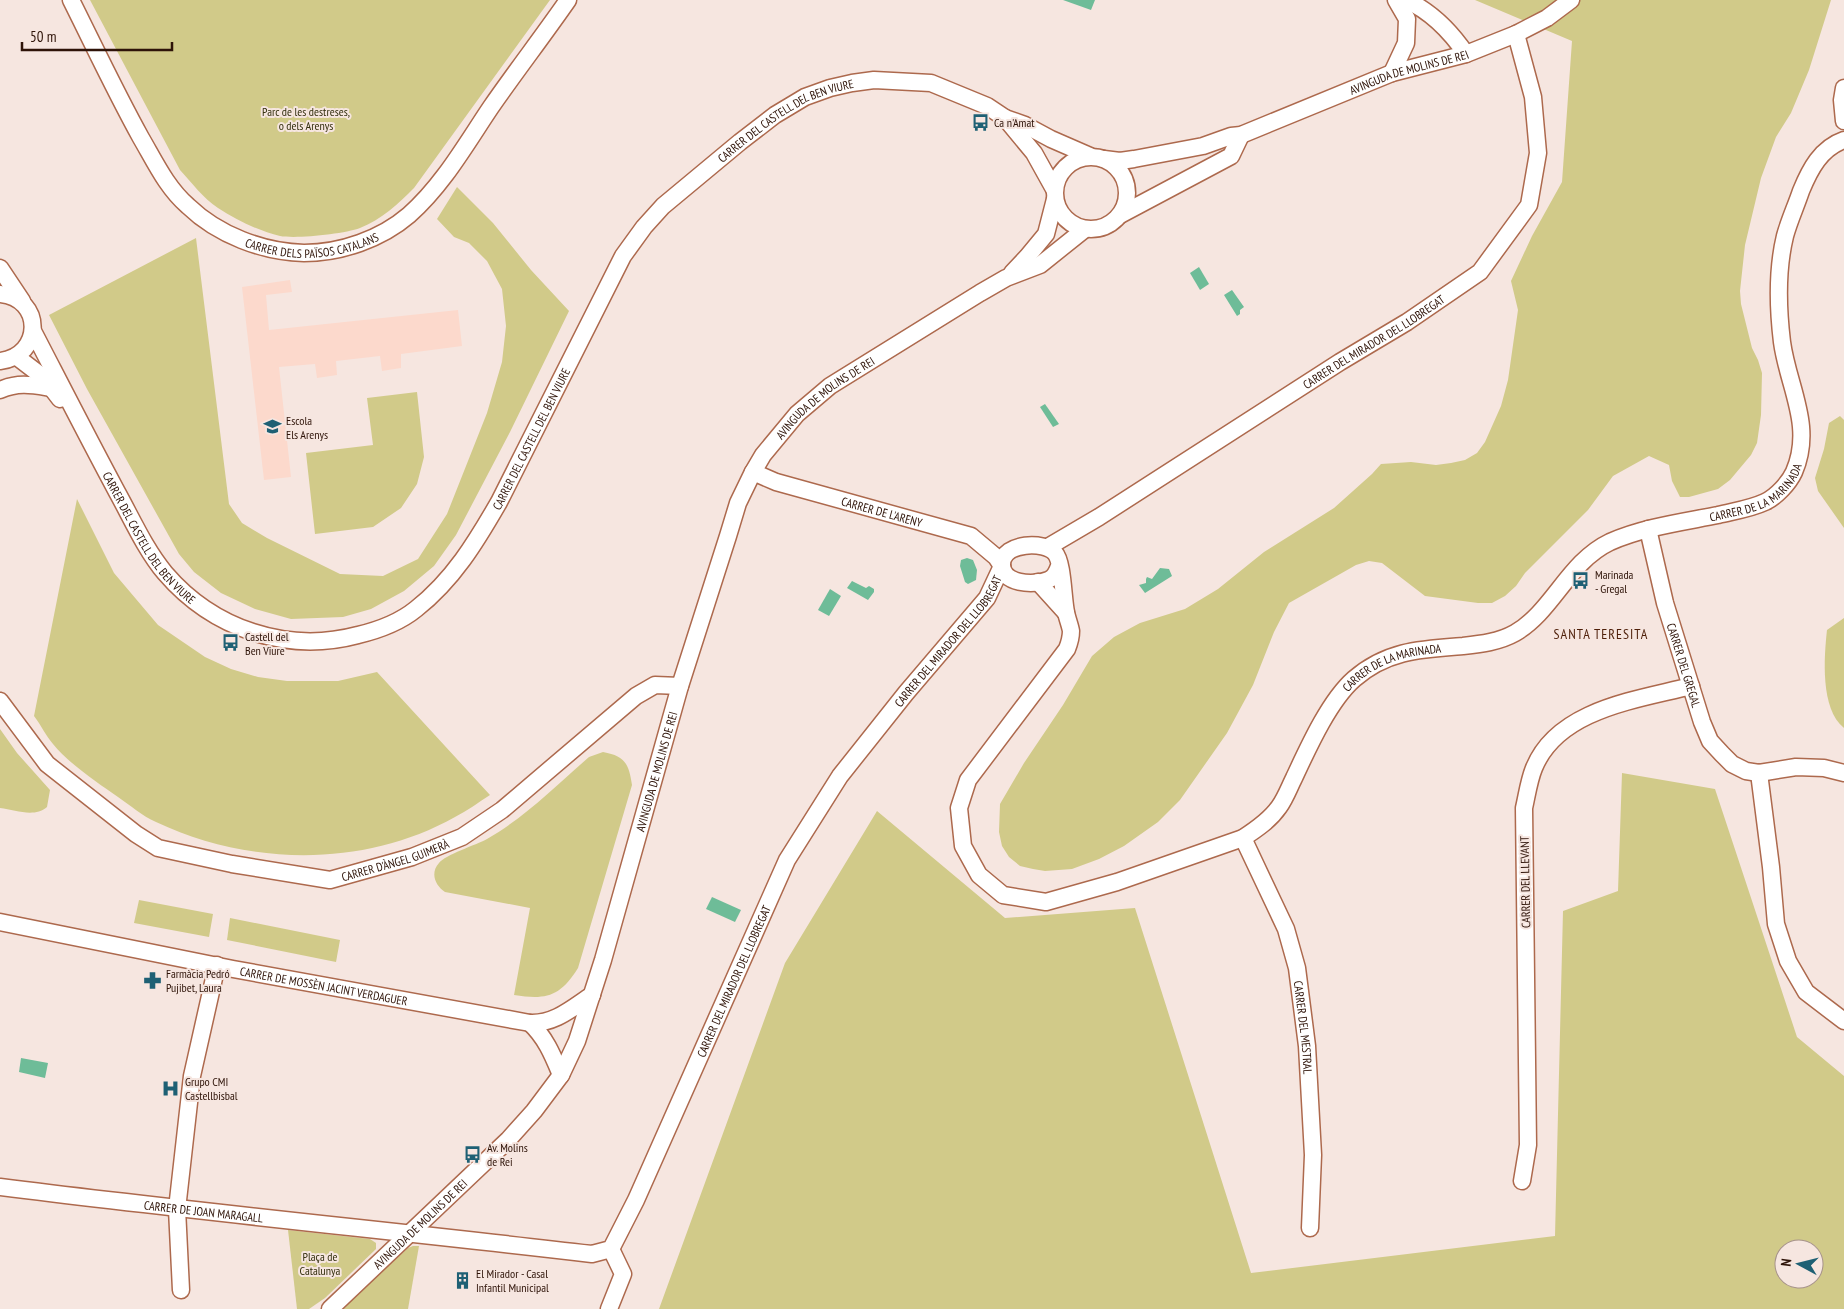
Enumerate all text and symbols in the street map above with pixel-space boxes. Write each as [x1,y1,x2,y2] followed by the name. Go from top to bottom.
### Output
[22,20,172,52] scale bar
[30,27,56,46] text: 50 m
[1347,46,1471,97] street label: AVINGUDA DE MOLINS DE REI
[714,75,855,165] street label: CARRER DEL CASTELL DEL BEN VIURE
[262,104,350,133] park label: Parc de les destreses, o dels Arenys
[970,112,990,132] bus stop icon: Ca n'Amat
[994,115,1035,130] place label: Ca n'Amat
[243,229,381,261] street label: CARRER DELS PAÏSOS CATALANS
[1300,291,1448,392] street label: CARRER DEL MIRADOR DEL LLOBREGAT
[772,353,877,442] street label: AVINGUDA DE MOLINS DE REI
[489,365,573,512] street label: CARRER DEL CASTELL DEL BEN VIURE
[286,413,328,442] place label: Escola Els Arenys
[262,417,282,437] school or university icon: Escola Els Arenys
[1708,461,1804,524] street label: CARRER DE LA MARINADA
[100,469,199,607] street label: CARRER DEL CASTELL DEL BEN VIURE
[840,493,925,530] street label: CARRER DE L'ARENY
[1595,567,1634,596] place label: Marinada - Gregal
[1571,571,1591,591] bus stop icon: Marinada - Gregal
[891,572,1005,710] street label: CARRER DEL MIRADOR DEL LLOBREGAT
[1664,621,1705,709] street label: CARRER DEL GREGAL
[1554,625,1648,643] district label: SANTA TERESITA
[245,629,289,658] place label: Castell del Ben Viure
[221,633,241,653] bus stop icon: Castell del Ben Viure
[1339,640,1442,694] street label: CARRER DE LA MARINADA
[632,710,680,833] street label: AVINGUDA DE MOLINS DE REI
[340,835,451,884] street label: CARRER D'ÀNGEL GUIMERÀ
[1517,835,1533,928] street label: CARRER DEL LLEVANT
[693,902,774,1059] street label: CARRER DEL MIRADOR DEL LLOBREGAT
[239,963,409,1008] street label: CARRER DE MOSSÈN JACINT VERDAGUER
[166,966,230,995] place label: Farmàcia Pedró Pujibet, Laura
[142,970,162,990] pharmacy icon: Farmàcia Pedró Pujibet, Laura
[1291,980,1316,1075] street label: CARRER DEL MESTRAL
[185,1074,238,1103] place label: Grupo CMI Castellbisbal
[161,1078,181,1098] hospital icon: Grupo CMI Castellbisbal
[487,1140,528,1169] place label: Av. Molins de Rei
[463,1144,483,1164] bus stop icon: Av. Molins de Rei
[370,1175,470,1272] street label: AVINGUDA DE MOLINS DE REI
[143,1197,264,1225] street label: CARRER DE JOAN MARAGALL
[1774,1239,1824,1289] north arrow
[300,1249,341,1278] park label: Plaça de Catalunya
[1777,1258,1795,1267] text: N
[476,1266,549,1295] place label: El Mirador - Casal Infantil Municipal
[452,1270,472,1290] building icon: El Mirador - Casal Infantil Municipal

